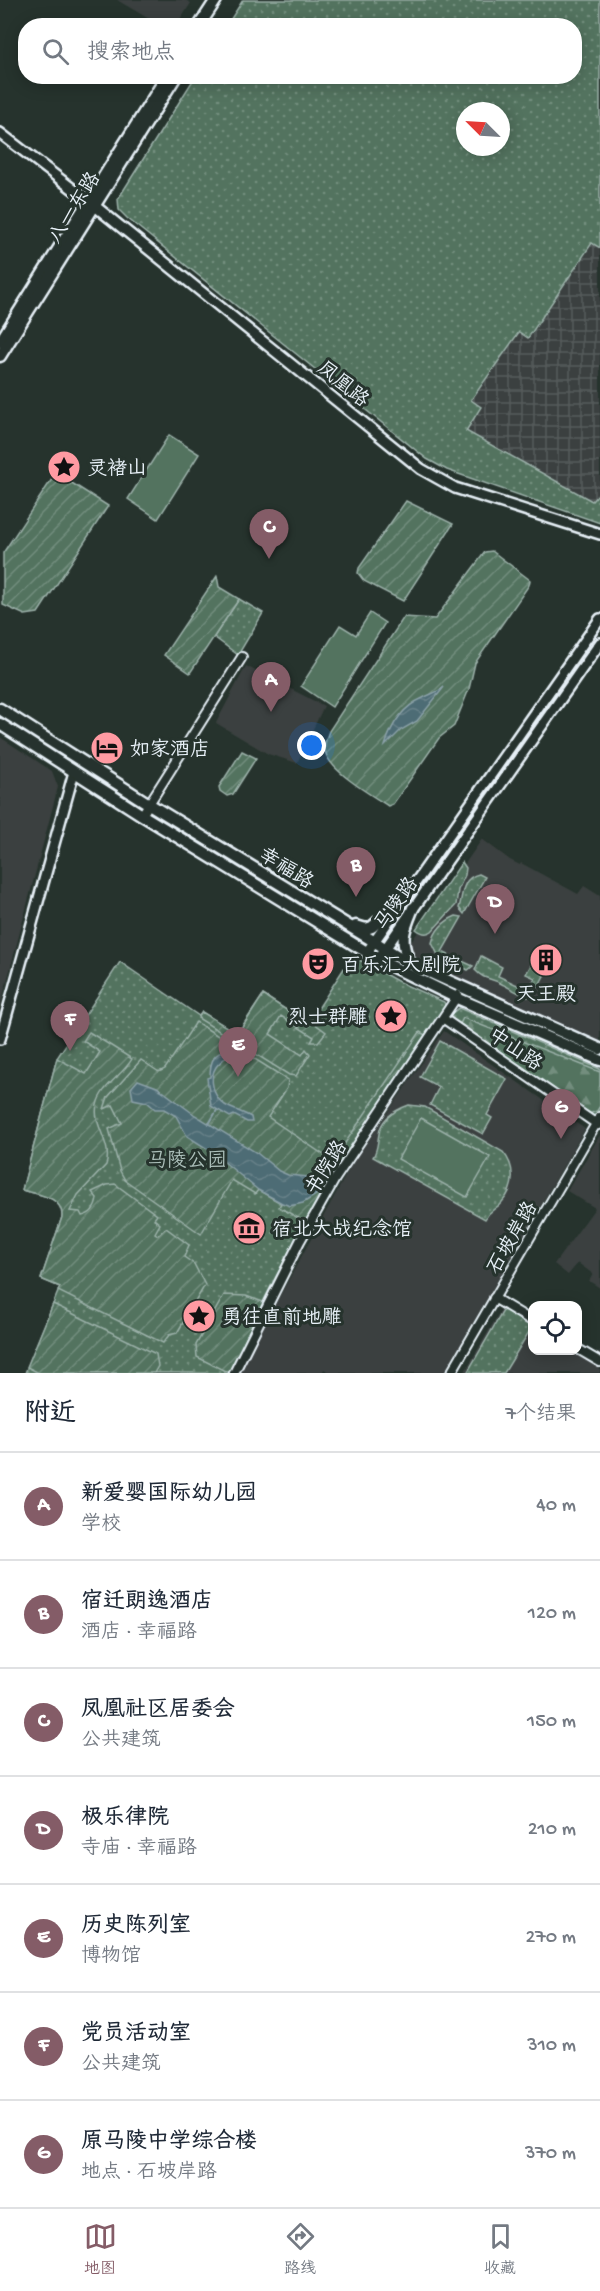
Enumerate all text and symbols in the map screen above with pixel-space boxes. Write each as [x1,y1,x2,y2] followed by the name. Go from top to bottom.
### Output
[18,18,582,84] search box
[39,35,72,68] icon: search
[87,41,175,67] text: 搜索地点
[456,102,510,156] north arrow
[43,167,107,249] street label: 八一东路
[311,356,374,414] street label: 凤凰路
[46,449,82,485] place icon: 灵褚山
[87,458,147,482] place label: 灵褚山
[250,510,288,559] pin: C
[252,662,290,712] pin: A
[89,730,125,766] hotel icon: 如家酒店
[297,731,326,760] your location
[130,738,210,763] place label: 如家酒店
[254,843,319,896] street label: 幸福路
[336,848,376,897] pin: B
[370,872,425,936] street label: 马陵路
[476,884,514,934] pin: D
[528,942,564,978] building icon: 天王殿
[300,946,336,982] theatre icon: 百乐汇大剧院
[341,954,461,979] place label: 百乐汇大剧院
[516,984,576,1008] place label: 天王殿
[373,998,409,1034] place icon: 烈士群雕
[50,1002,90,1051] pin: F
[288,1006,368,1031] place label: 烈士群雕
[483,1023,547,1078] street label: 中山路
[218,1028,258,1077] pin: E
[542,1090,580,1139] pin: G
[301,1135,354,1200] street label: 书院路
[147,1149,227,1174] park label: 马陵公园
[482,1196,544,1279] street label: 石坡岸路
[231,1210,267,1246] museum icon: 宿北大战纪念馆
[272,1218,412,1243] place label: 宿北大战纪念馆
[181,1298,217,1334] place icon: 勇往直前地雕
[528,1301,582,1355] map controls
[528,1301,582,1355] button: locate
[222,1306,342,1331] place label: 勇往直前地雕
[24,1400,76,1431] text: 附近
[506,1404,576,1427] text: 7个结果
[81,1482,257,1508] text: 新爱婴国际幼儿园
[38,1495,49,1518] text: A
[536,1495,576,1518] text: 40 m
[81,1514,121,1537] text: 学校
[81,1590,213,1616] text: 宿迁朗逸酒店
[38,1603,49,1626] text: B
[528,1603,576,1626] text: 120 m
[81,1622,197,1645] text: 酒店 · 幸福路
[81,1698,235,1724] text: 凤凰社区居委会
[38,1711,49,1734] text: C
[527,1711,576,1734] text: 150 m
[81,1730,161,1753] text: 公共建筑
[81,1806,169,1832] text: 极乐律院
[37,1819,50,1842] text: D
[528,1819,576,1842] text: 210 m
[81,1838,197,1861] text: 寺庙 · 幸福路
[81,1914,191,1940] text: 历史陈列室
[37,1927,50,1950] text: E
[526,1927,576,1950] text: 270 m
[81,1946,141,1969] text: 博物馆
[81,2022,191,2048] text: 党员活动室
[38,2035,49,2058] text: F
[527,2035,576,2058] text: 310 m
[81,2054,161,2077] text: 公共建筑
[81,2130,257,2156] text: 原马陵中学综合楼
[37,2143,50,2166] text: G
[525,2143,576,2166] text: 370 m
[81,2162,217,2185] text: 地点 · 石坡岸路
[84,2220,117,2280] tab: 地图
[284,2220,317,2280] tab: 路线
[484,2220,517,2280] tab: 收藏

